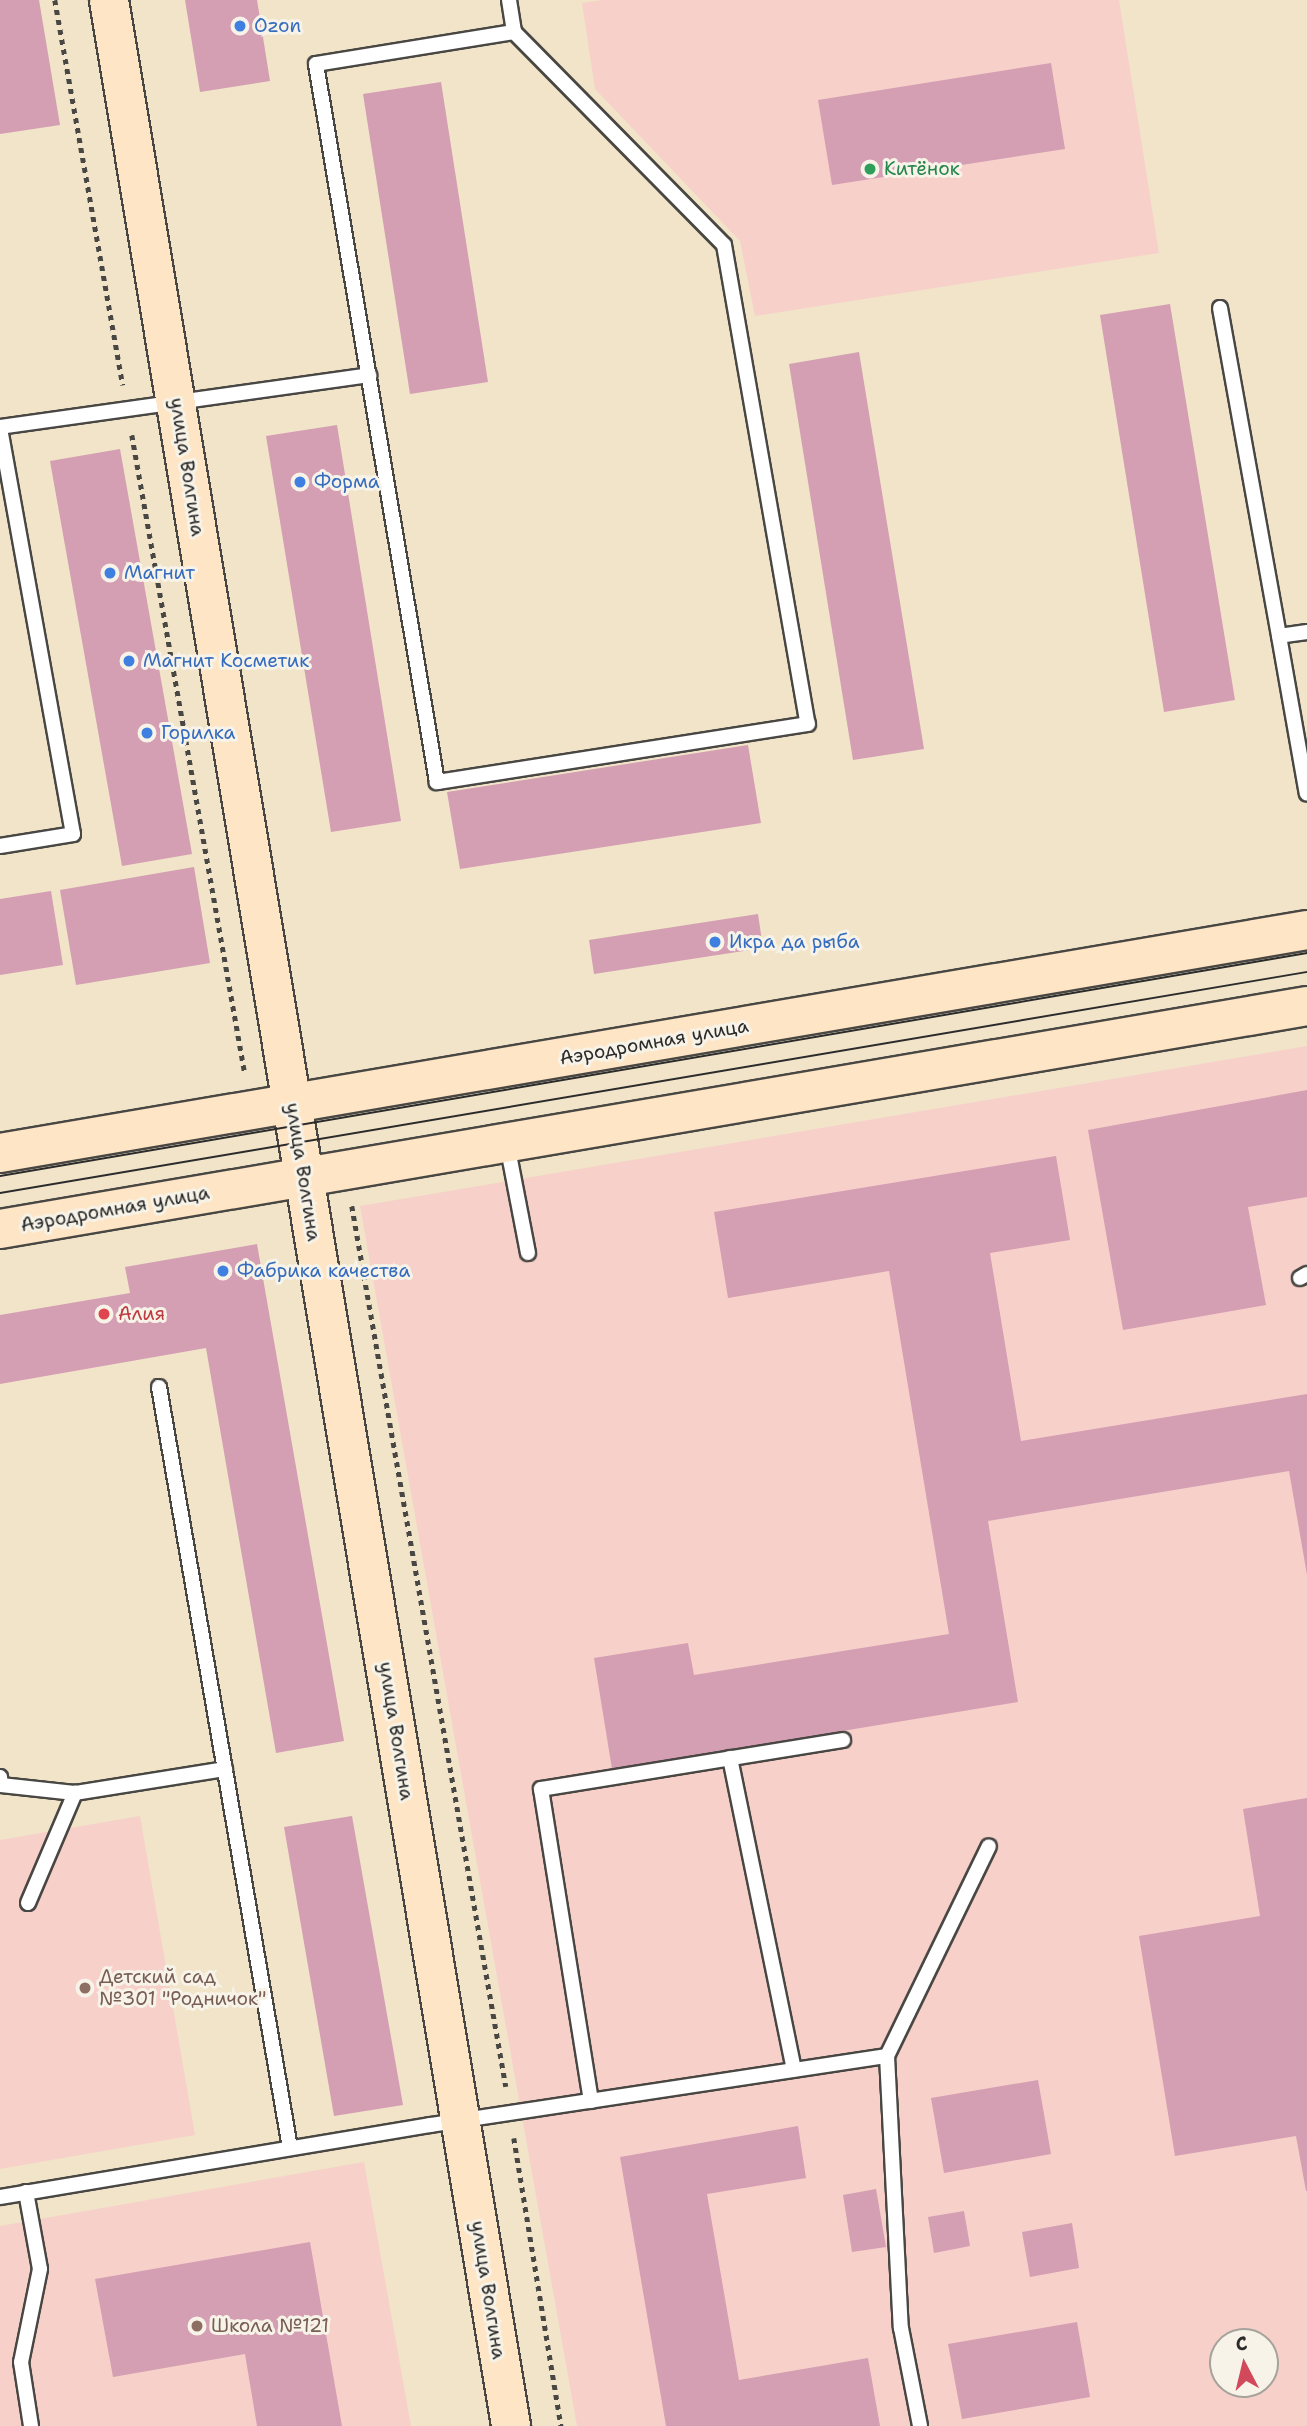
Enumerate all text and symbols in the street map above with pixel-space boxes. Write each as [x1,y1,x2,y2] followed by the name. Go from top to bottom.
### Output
[254,15,301,37] place label: Ozon
[232,18,248,34] marker: Ozon
[884,158,960,180] place label: Китёнок
[862,161,878,177] marker: Китёнок
[165,396,209,538] street label: улица Волгина
[314,471,380,493] place label: Форма
[292,474,308,490] marker: Форма
[124,562,195,584] place label: Магнит
[102,565,118,581] marker: Магнит
[143,650,309,672] place label: Магнит Косметик
[121,653,137,669] marker: Магнит Косметик
[161,722,235,744] place label: Горилка
[139,725,155,741] marker: Горилка
[729,931,860,953] place label: Икра да рыба
[707,934,723,950] marker: Икра да рыба
[558,1014,750,1070] street label: Аэродромная улица
[281,1101,325,1243] street label: улица Волгина
[19,1181,211,1237] street label: Аэродромная улица
[237,1260,410,1282] place label: Фабрика качества
[215,1263,231,1279] marker: Фабрика качества
[118,1303,165,1325] place label: Алия
[96,1306,112,1322] marker: Алия
[374,1660,418,1802] street label: улица Волгина
[99,1966,266,2010] place label: Детский сад №301 "Родничок"
[77,1980,93,1996] marker: Детский сад №301 "Родничок"
[466,2219,510,2361] street label: улица Волгина
[211,2315,329,2337] place label: Школа №121
[189,2318,205,2334] marker: Школа №121
[1209,2328,1279,2398] north arrow
[1234,2331,1249,2357] text: С

